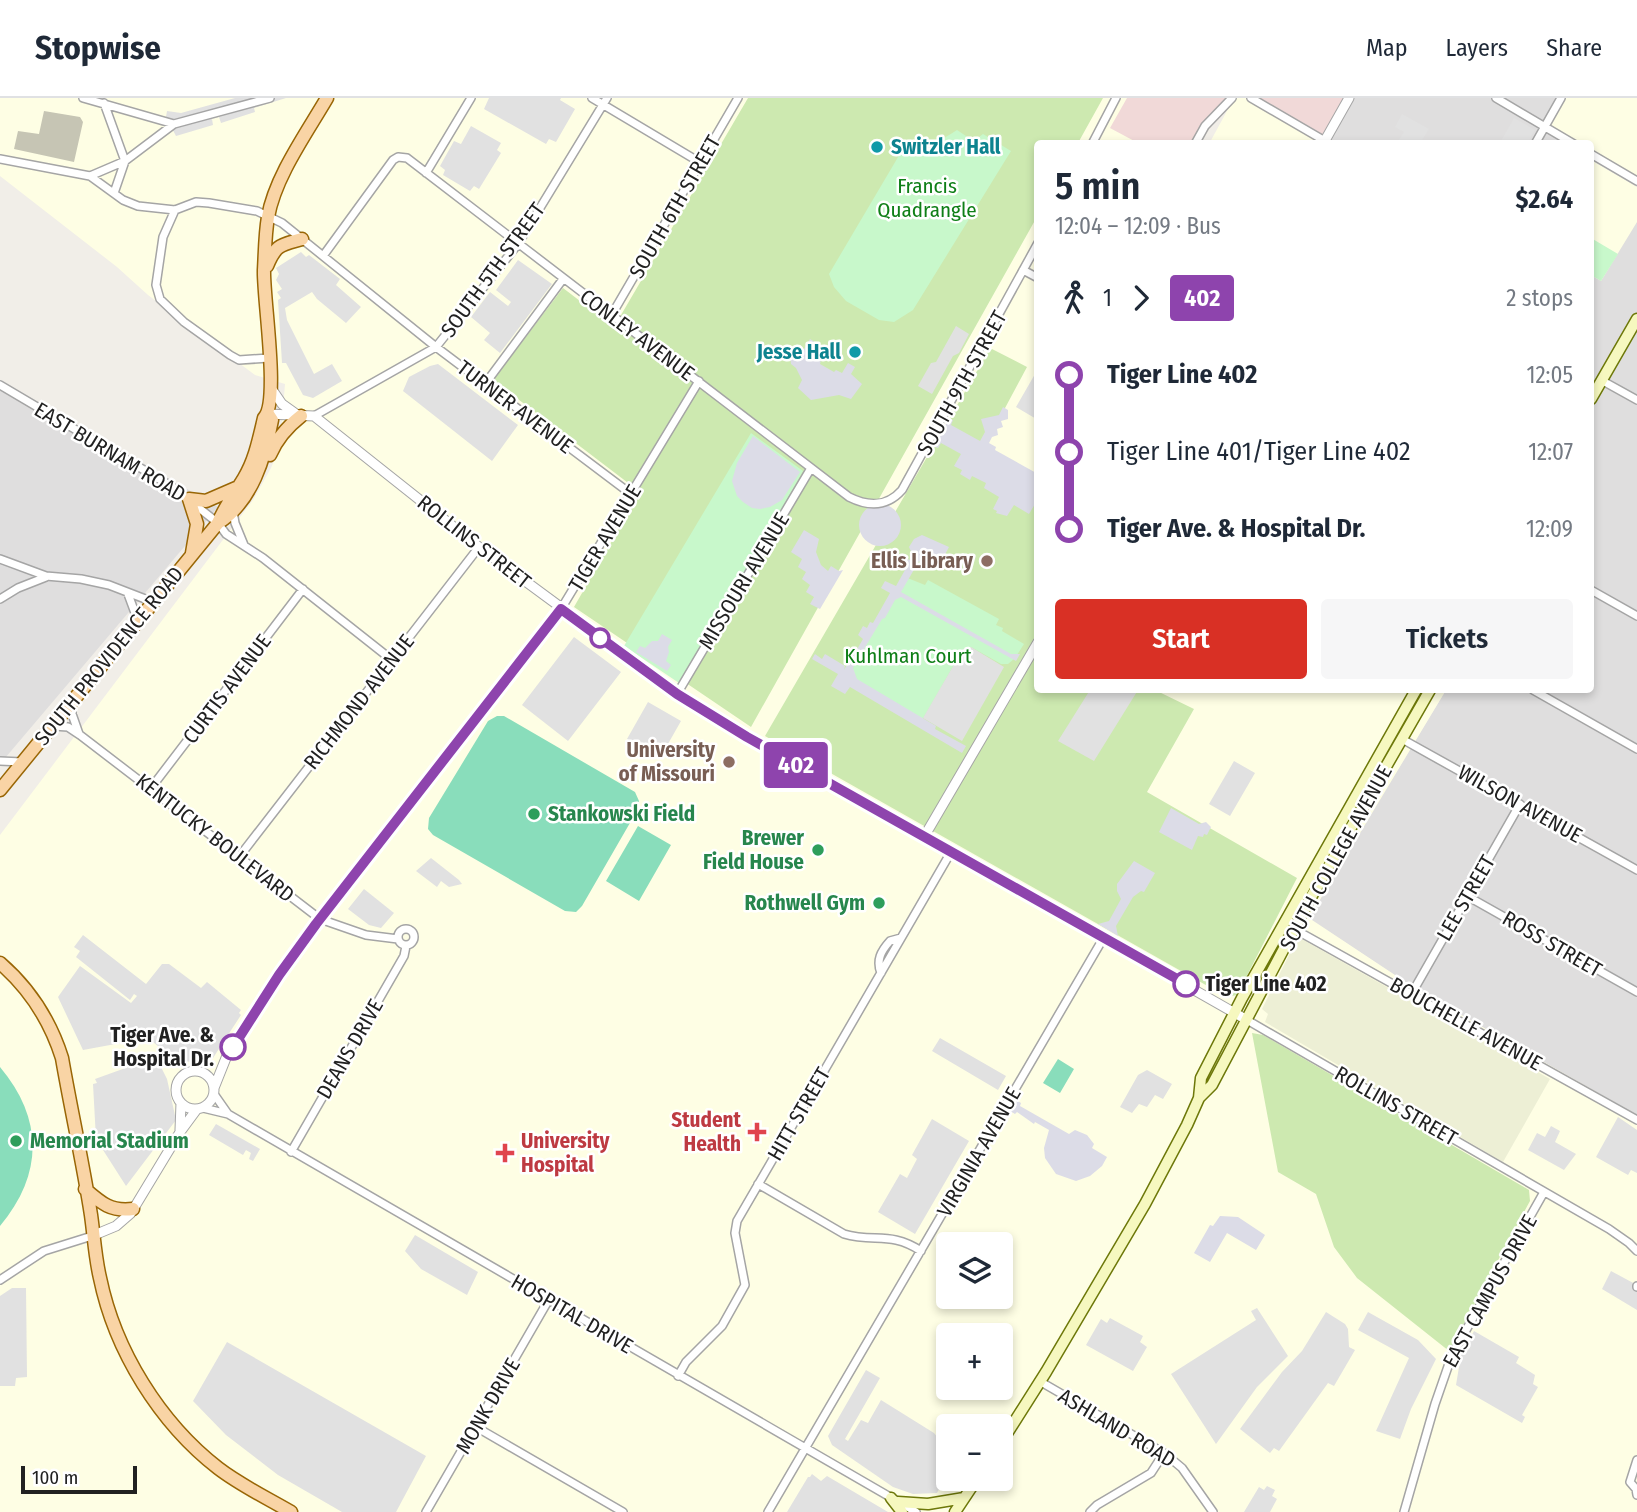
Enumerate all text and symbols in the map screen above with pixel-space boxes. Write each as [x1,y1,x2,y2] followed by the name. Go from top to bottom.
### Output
[35,28,161,68] text: Stopwise
[1366,34,1408,62] text: Map
[1446,34,1508,62] text: Layers
[1546,34,1602,62] text: Share
[624,131,727,283] street label: SOUTH 6TH STREET
[891,134,1001,160] place label: Switzler Hall
[869,139,885,155] marker: Switzler Hall
[1055,163,1140,209] text: 5 min
[877,173,977,223] park label: Francis Quadrangle
[1516,184,1573,215] text: $2.64
[435,197,551,342] street label: SOUTH 5TH STREET
[1055,212,1221,240] text: 12:04 – 12:09 · Bus
[1055,279,1093,317] icon: walk
[1122,279,1160,317] icon: forward
[575,283,700,387] street label: CONLEY AVENUE
[1103,284,1112,312] text: 1
[1184,284,1220,312] text: 402
[1506,284,1573,312] text: 2 stops
[912,306,1013,460] street label: SOUTH 9TH STREET
[756,339,841,365] place label: Jesse Hall
[847,344,863,360] marker: Jesse Hall
[452,355,578,459] street label: TURNER AVENUE
[1107,359,1257,390] text: Tiger Line 402
[1526,361,1573,389] text: 12:05
[30,397,190,507] street label: EAST BURNAM ROAD
[1107,436,1410,467] text: Tiger Line 401/Tiger Line 402
[1528,438,1573,466] text: 12:07
[563,480,647,596] street label: TIGER AVENUE
[412,490,536,595] street label: ROLLINS STREET
[693,508,795,654] street label: MISSOURI AVENUE
[1107,513,1365,544] text: Tiger Ave. & Hospital Dr.
[1526,515,1573,543] text: 12:09
[871,548,974,574] place label: Ellis Library
[979,553,995,569] marker: Ellis Library
[29,561,189,751] street label: SOUTH PROVIDENCE ROAD
[1055,599,1307,679] button: Start
[1321,599,1573,679] button: Tickets
[590,628,610,648] unlabelled marker
[177,629,277,749] street label: CURTIS AVENUE
[298,629,420,775] street label: RICHMOND AVENUE
[844,643,972,669] park label: Kuhlman Court
[618,737,716,787] place label: University of Missouri
[756,742,836,788] line badge: 402
[778,751,814,779] text: 402
[721,754,737,770] marker: University of Missouri
[1453,759,1587,849] street label: WILSON AVENUE
[1274,761,1398,955] street label: SOUTH COLLEGE AVENUE
[130,768,300,908] street label: KENTUCKY BOULEVARD
[548,801,695,827] place label: Stankowski Field
[526,806,542,822] marker: Stankowski Field
[703,825,804,875] place label: Brewer Field House
[810,842,826,858] marker: Brewer Field House
[1431,850,1501,945] street label: LEE STREET
[745,890,865,916] place label: Rothwell Gym
[871,895,887,911] marker: Rothwell Gym
[1498,905,1607,983] street label: ROSS STREET
[1173,971,1199,997] marker: Tiger Line 402
[1205,971,1327,997] place label: Tiger Line 402
[1385,971,1547,1077] street label: BOUCHELLE AVENUE
[311,994,389,1104] street label: DEANS DRIVE
[110,1022,214,1072] place label: Tiger Ave. & Hospital Dr.
[220,1034,246,1060] marker: Tiger Ave. & Hospital Dr.
[1330,1060,1462,1152] street label: ROLLINS STREET
[762,1063,836,1165] street label: HITT STREET
[931,1082,1027,1221] street label: VIRGINIA AVENUE
[671,1107,742,1157] place label: Student Health
[747,1122,767,1142] marker: Student Health
[30,1128,189,1154] place label: Memorial Stadium
[521,1128,611,1178] place label: University Hospital
[8,1133,24,1149] marker: Memorial Stadium
[495,1143,515,1163] marker: University Hospital
[1437,1210,1543,1372] street label: EAST CAMPUS DRIVE
[936,1232,1013,1491] map controls
[936,1232,1013,1309] button: layers
[506,1269,638,1359] street label: HOSPITAL DRIVE
[936,1323,1013,1400] button: +
[450,1353,526,1459] street label: MONK DRIVE
[1054,1383,1180,1473] street label: ASHLAND ROAD
[936,1414,1013,1491] button: −
[21,1463,136,1495] scale bar
[32,1466,78,1489] text: 100 m

